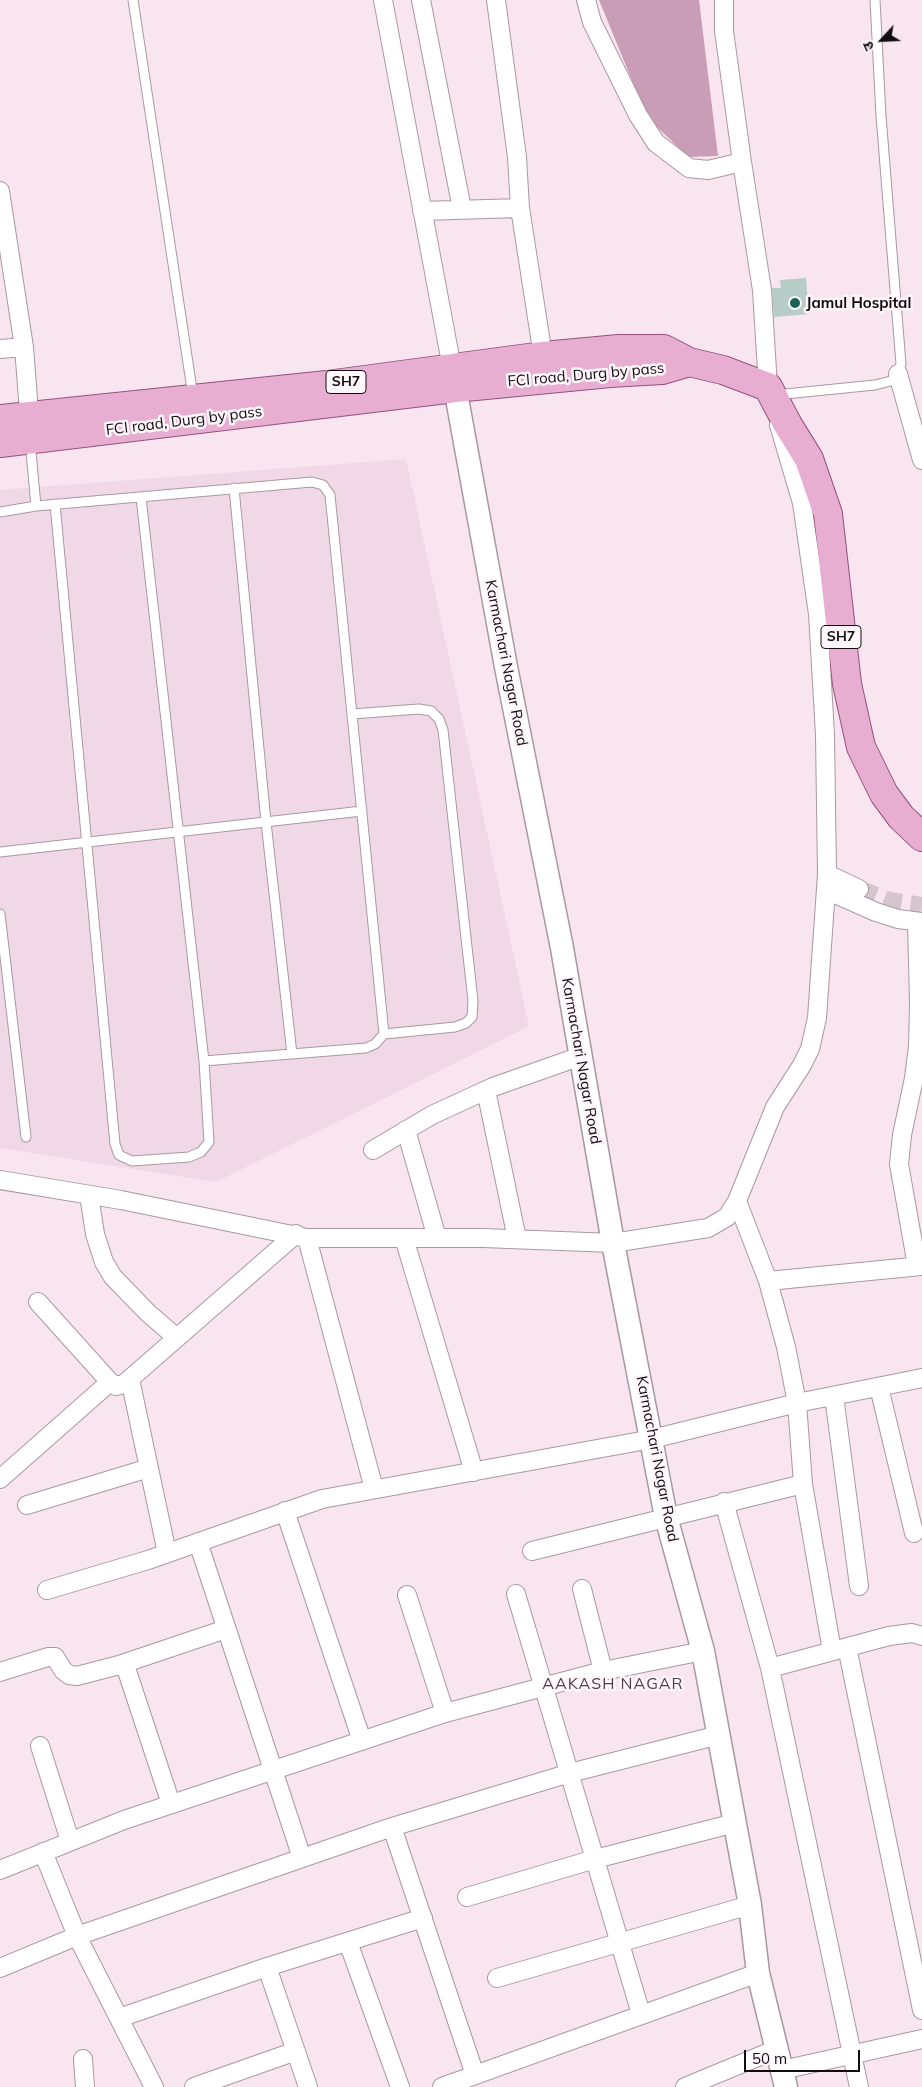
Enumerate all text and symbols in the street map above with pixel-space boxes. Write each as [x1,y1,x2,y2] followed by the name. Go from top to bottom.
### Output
[857,15,907,65] north arrow
[859,39,878,54] text: उ
[806,294,911,312] place label: Jamul Hospital
[788,296,802,310] marker: Jamul Hospital
[507,359,665,391] street label: FCI road, Durg by pass
[326,371,366,394] road number: SH7
[105,402,263,440] street label: FCI road, Durg by pass
[481,579,531,747] street label: Karmachari Nagar Road
[821,626,861,649] road number: SH7
[557,976,605,1146] street label: Karmachari Nagar Road
[632,1375,682,1543] street label: Karmachari Nagar Road
[541,1674,685,1694] district label: AAKASH NAGAR
[747,2040,863,2072] scale bar
[752,2049,787,2068] text: 50 m

